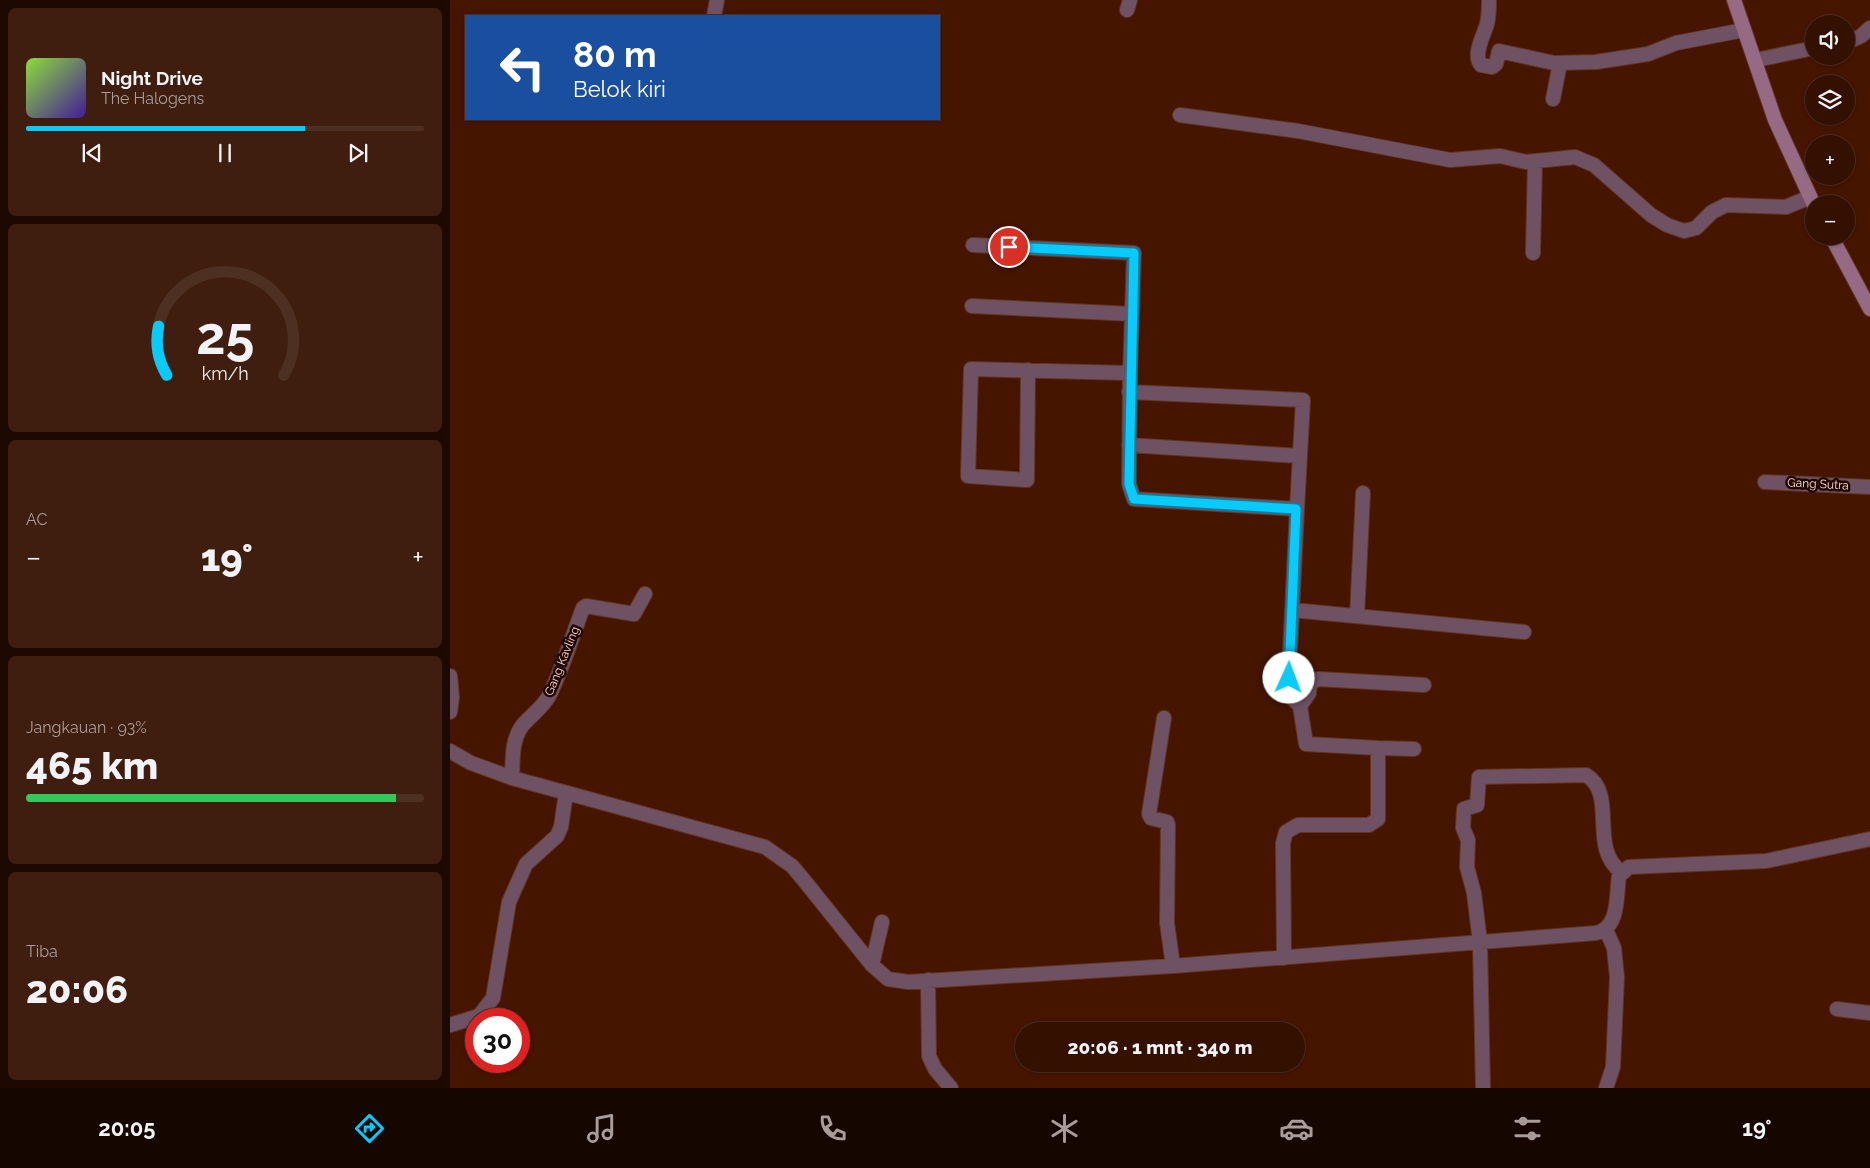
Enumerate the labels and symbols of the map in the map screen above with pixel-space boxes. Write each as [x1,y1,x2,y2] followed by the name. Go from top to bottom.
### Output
[988,226,1030,268] pin
[1787,475,1849,493] street label: Gang Sutra
[542,624,582,698] street label: Gang Kavling
[1262,651,1314,703] position arrow
[465,1008,530,1073] speed limit sign: 30

